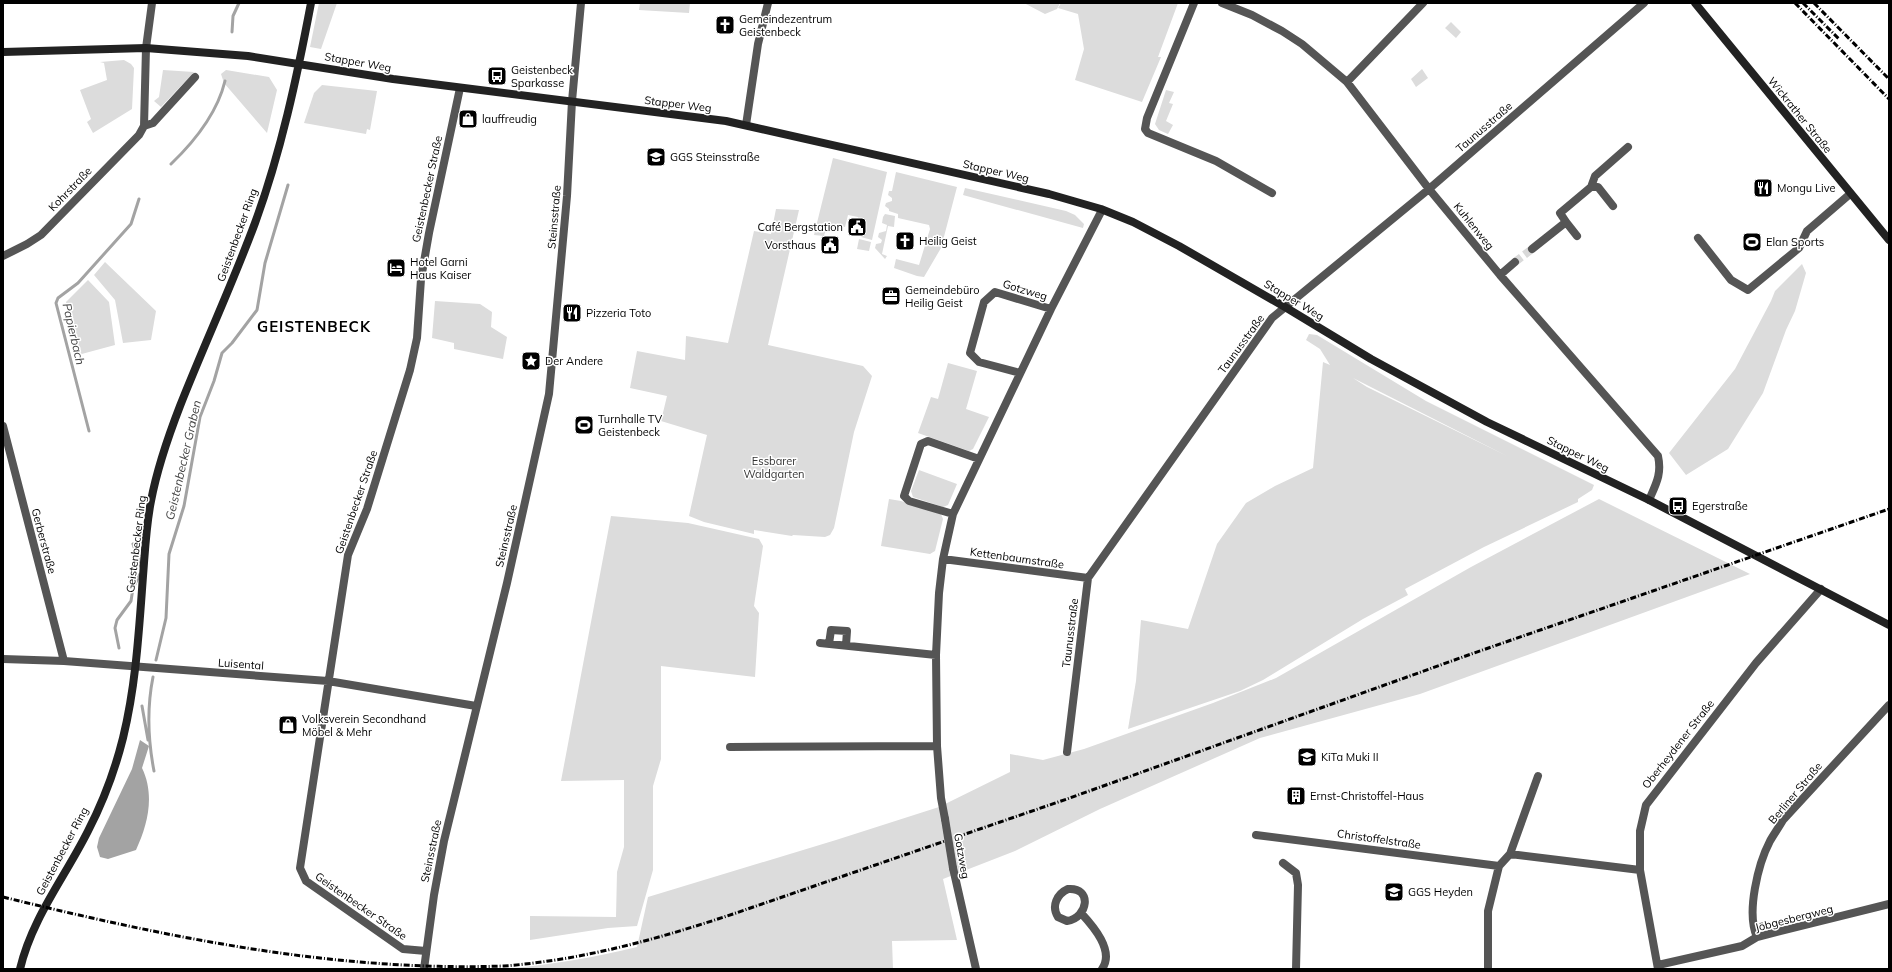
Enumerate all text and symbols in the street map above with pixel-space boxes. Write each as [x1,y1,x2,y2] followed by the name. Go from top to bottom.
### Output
[739,12,832,39] place label: Gemeindezentrum Geistenbeck
[714,14,736,36] church icon: Gemeindezentrum Geistenbeck
[324,49,392,75] street label: Stapper Weg
[511,63,573,90] place label: Geistenbeck Sparkasse
[486,65,508,87] bus stop icon: Geistenbeck Sparkasse
[1765,74,1835,156] street label: Wickrather Straße
[644,93,712,115] street label: Stapper Weg
[1453,99,1515,155] street label: Taunusstraße
[457,108,479,130] shop icon: lauffreudig
[482,112,537,126] place label: lauffreudig
[409,134,445,244] street label: Geistenbecker Straße
[645,146,667,168] school or university icon: GGS Steinsstraße
[670,150,760,164] place label: GGS Steinsstraße
[962,157,1030,185] street label: Stapper Weg
[45,164,95,214] street label: Kohrstraße
[1752,177,1774,199] restaurant icon: Mongu Live
[1777,181,1835,195] place label: Mongu Live
[544,185,564,249] street label: Steinsstraße
[214,187,260,283] street label: Geistenbecker Ring
[1451,200,1497,252] street label: Kuhlenweg
[846,216,868,238] public building icon: Café Bergstation
[758,220,843,234] place label: Café Bergstation
[894,230,916,252] church icon: Heilig Geist
[1741,231,1763,253] sports icon: Elan Sports
[819,234,841,256] public building icon: Vorsthaus
[919,234,977,248] place label: Heilig Geist
[1766,235,1824,249] place label: Elan Sports
[765,238,816,252] place label: Vorsthaus
[410,255,471,282] place label: Hotel Garni Haus Kaiser
[385,257,407,279] hotel icon: Hotel Garni Haus Kaiser
[1001,277,1049,303] street label: Gotzweg
[1261,277,1327,323] street label: Stapper Weg
[905,283,979,310] place label: Gemeindebüro Heilig Geist
[880,285,902,307] office icon: Gemeindebüro Heilig Geist
[60,302,88,366] water label: Papierbach
[561,302,583,324] restaurant icon: Pizzeria Toto
[586,306,651,320] place label: Pizzeria Toto
[1215,312,1267,376] street label: Taunusstraße
[257,317,371,336] district label: GEISTENBECK
[520,350,542,372] place icon: Der Andere
[545,354,603,368] place label: Der Andere
[162,399,204,521] water label: Geistenbecker Graben
[598,412,663,439] place label: Turnhalle TV Geistenbeck
[573,414,595,436] sports icon: Turnhalle TV Geistenbeck
[1545,433,1611,475] street label: Stapper Weg
[332,448,380,556] street label: Geistenbecker Straße
[743,454,805,481] park label: Essbarer Waldgarten
[123,495,149,593] street label: Geistenbecker Ring
[1667,495,1689,517] bus stop icon: Egerstraße
[1692,499,1748,513] place label: Egerstraße
[492,503,520,569] street label: Steinsstraße
[29,507,59,575] street label: Gerberstraße
[969,544,1065,572] street label: Kettenbaumstraße
[1059,598,1081,668] street label: Taunusstraße
[218,655,264,673] street label: Luisental
[1639,697,1717,791] street label: Oberheydener Straße
[302,712,426,739] place label: Volksverein Secondhand Möbel & Mehr
[277,714,299,736] shop icon: Volksverein Secondhand Möbel & Mehr
[1296,746,1318,768] school or university icon: KiTa Muki II
[1321,750,1379,764] place label: KiTa Muki II
[1765,759,1825,827] street label: Berliner Straße
[1285,785,1307,807] building icon: Ernst-Christoffel-Haus
[1310,789,1424,803] place label: Ernst-Christoffel-Haus
[33,804,91,898] street label: Geistenbecker Ring
[418,818,444,884] street label: Steinsstraße
[1336,826,1422,852] street label: Christoffelstraße
[951,832,973,880] street label: Gotzweg
[312,869,410,943] street label: Geistenbecker Straße
[1383,881,1405,903] school or university icon: GGS Heyden
[1408,885,1473,899] place label: GGS Heyden
[1754,902,1834,934] street label: Jöbgesbergweg

